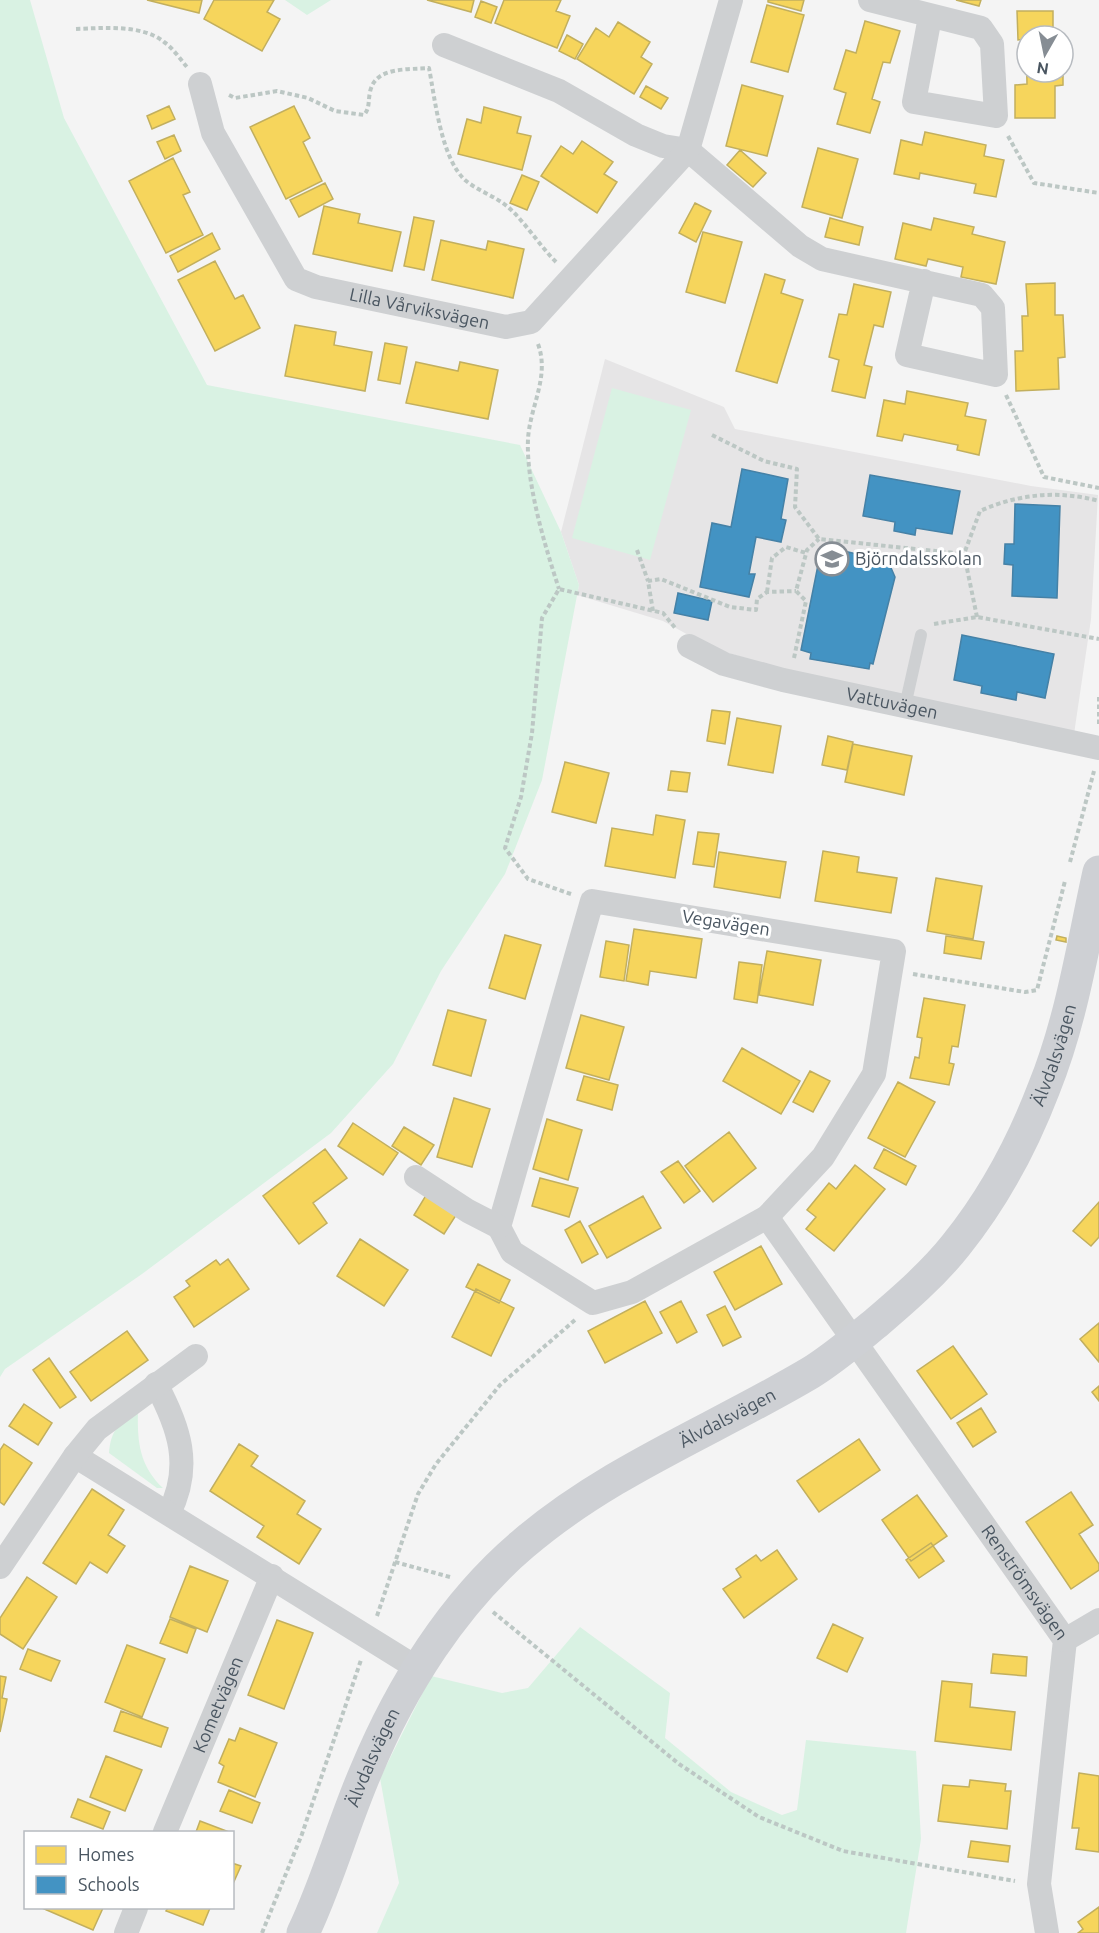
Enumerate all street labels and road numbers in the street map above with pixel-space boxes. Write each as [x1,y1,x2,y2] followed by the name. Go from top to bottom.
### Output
[348,283,492,332] street label: Lilla Vårviksvägen
[844,683,940,722] street label: Vattuvägen
[681,905,772,939] street label: Vegavägen
[1027,1002,1079,1109] street label: Älvdalsvägen
[675,1384,779,1451] street label: Älvdalsvägen
[978,1521,1072,1643] street label: Renströmsvägen
[188,1653,246,1755] street label: Kometvägen
[342,1704,403,1809] street label: Älvdalsvägen

